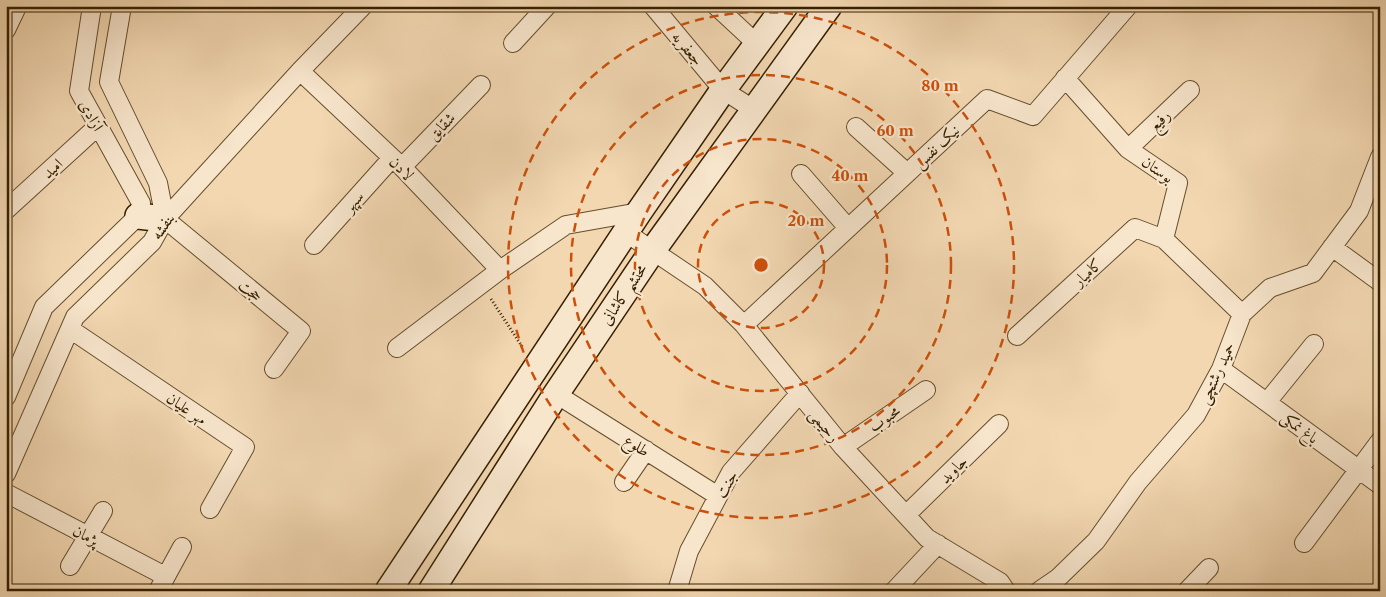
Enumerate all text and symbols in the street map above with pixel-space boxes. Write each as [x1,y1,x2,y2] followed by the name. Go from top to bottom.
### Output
[667,27,708,70] street label: جعفریه
[921,76,959,95] text: 80 m
[75,96,109,136] street label: آزادی
[1144,105,1178,139] street label: رفیع
[423,108,460,145] street label: شقایق
[909,120,964,173] street label: نیک نفس
[876,121,914,140] text: 60 m
[1138,151,1178,188] street label: بوستان
[386,152,419,185] street label: لادن
[37,153,67,183] street label: امید
[831,166,869,185] text: 40 m
[337,186,369,219] street label: سپهر
[146,209,179,244] street label: بنفشه
[787,211,825,230] text: 20 m
[1067,254,1106,292] street label: کامیار
[752,256,770,274] centre of rings
[595,259,657,332] street label: محتشم کاشانی
[235,274,267,306] street label: حجت
[1193,339,1241,408] street label: حمید رشتچی
[162,387,211,430] street label: مهر علیان
[864,400,904,437] street label: محبوب
[804,404,845,447] street label: رحیمی
[1275,407,1323,451] street label: باغ نمکی
[618,429,654,464] street label: طلوع
[935,451,971,487] street label: جاوید
[710,467,742,501] street label: جنت
[69,520,104,552] street label: پژمان

